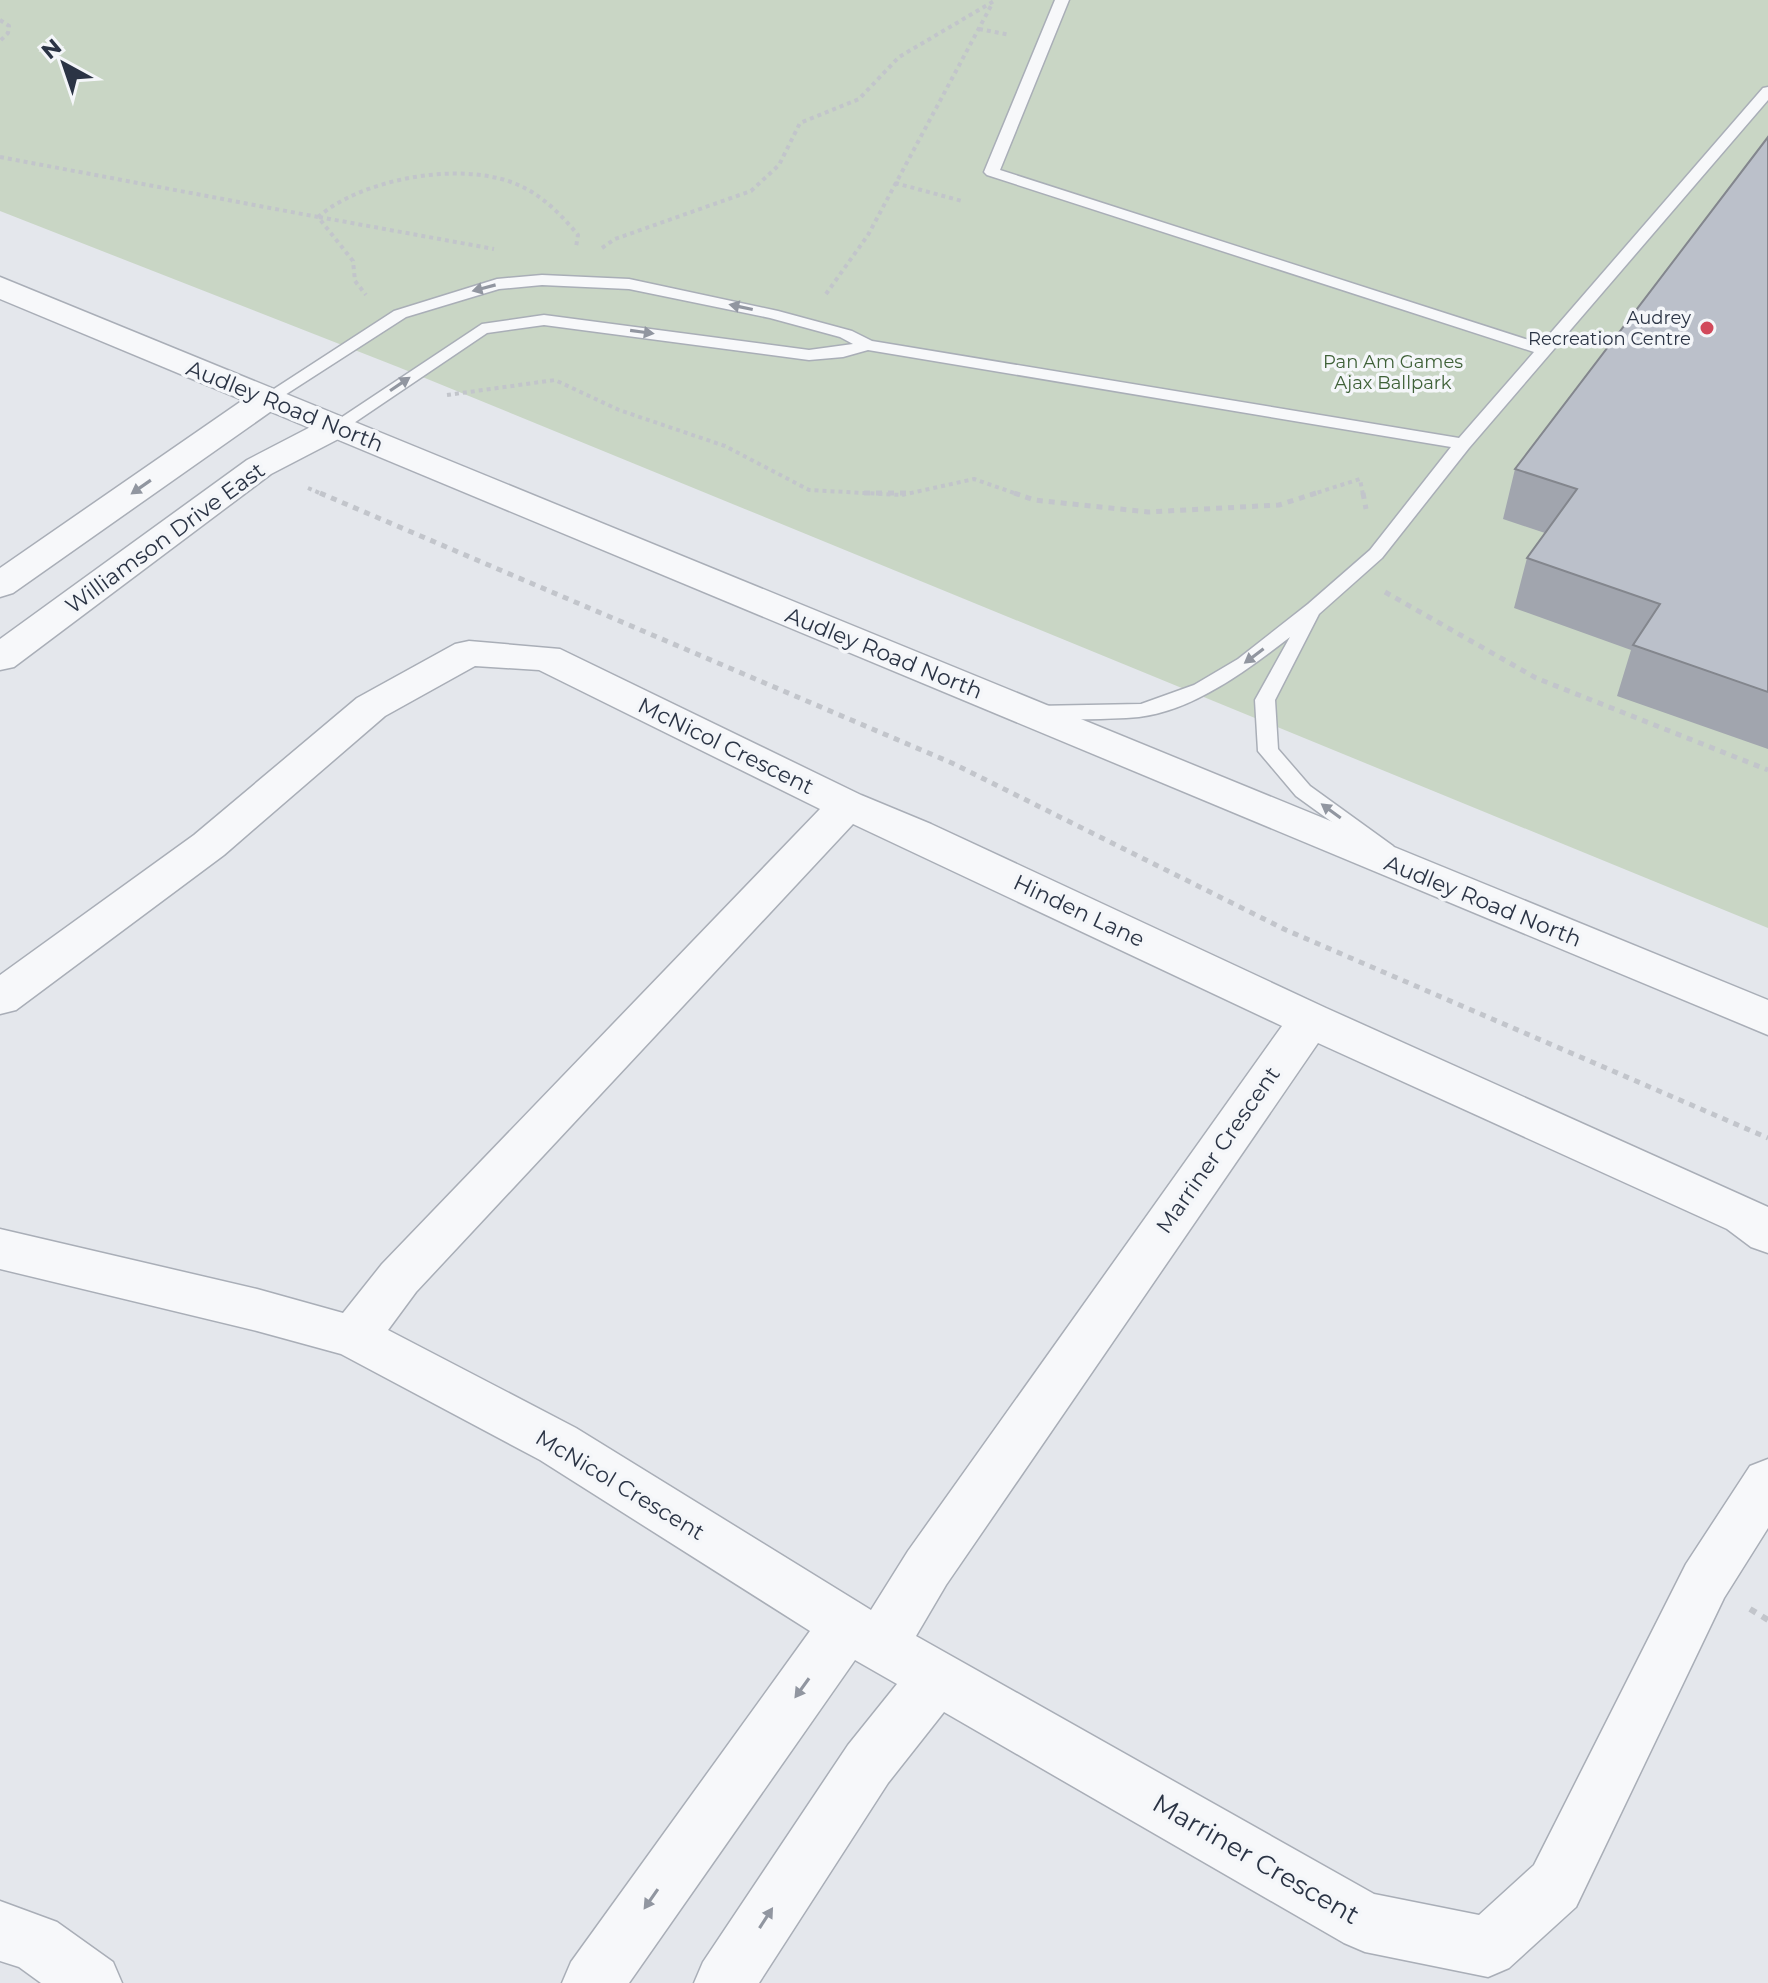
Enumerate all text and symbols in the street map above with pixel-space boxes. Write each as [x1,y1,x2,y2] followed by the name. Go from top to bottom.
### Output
[24,24,104,104] north arrow
[36,33,67,65] text: N
[471,282,495,295] one-way arrow
[728,300,753,313] one-way arrow
[1528,307,1691,350] place label: Audrey Recreation Centre
[1698,319,1716,337] marker: Audrey Recreation Centre
[630,326,655,339] one-way arrow
[1323,351,1463,394] park label: Pan Am Games Ajax Ballpark
[183,354,387,458] street label: Audley Road North
[390,377,411,392] one-way arrow
[60,457,270,619] street label: Williamson Drive East
[130,479,151,494] one-way arrow
[782,601,986,705] street label: Audley Road North
[1244,647,1264,663] one-way arrow
[634,692,818,800] street label: McNicol Crescent
[1320,804,1341,819] one-way arrow
[1381,849,1585,953] street label: Audley Road North
[1009,869,1149,953] street label: Hinden Lane
[1150,1061,1286,1239] street label: Marriner Crescent
[531,1424,709,1546] street label: McNicol Crescent
[795,1677,810,1698] one-way arrow
[1147,1787,1365,1931] street label: Marriner Crescent
[644,1889,659,1910] one-way arrow
[759,1907,773,1929] one-way arrow

